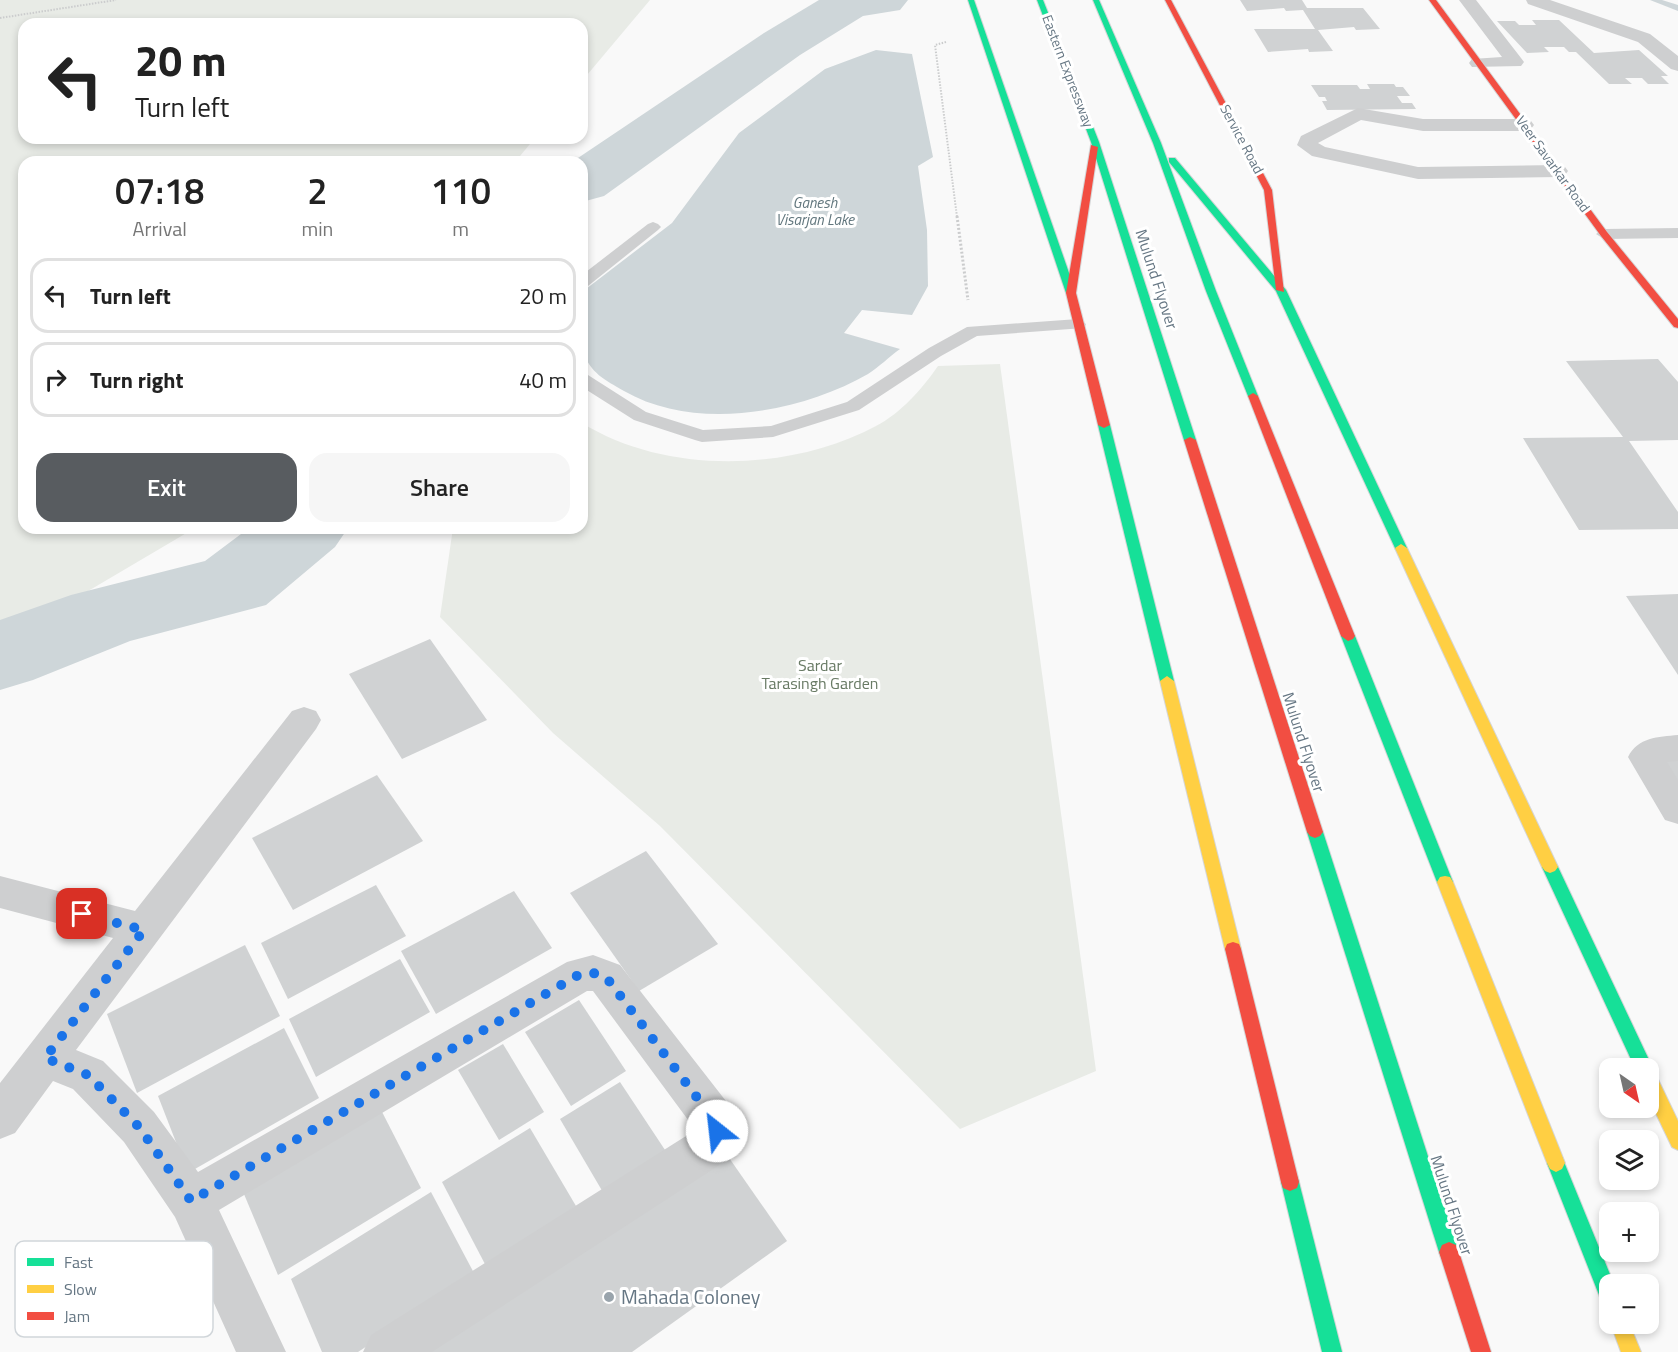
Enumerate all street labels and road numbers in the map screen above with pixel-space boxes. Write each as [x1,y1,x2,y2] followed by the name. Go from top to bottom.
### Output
[1037,11,1100,130] street label: Eastern Expressway
[1215,100,1270,177] street label: Service Road
[1511,111,1596,216] street label: Veer Savarkar Road
[1130,226,1185,333] street label: Mulund Flyover
[1277,689,1332,796] street label: Mulund Flyover
[1425,1152,1480,1259] street label: Mulund Flyover

